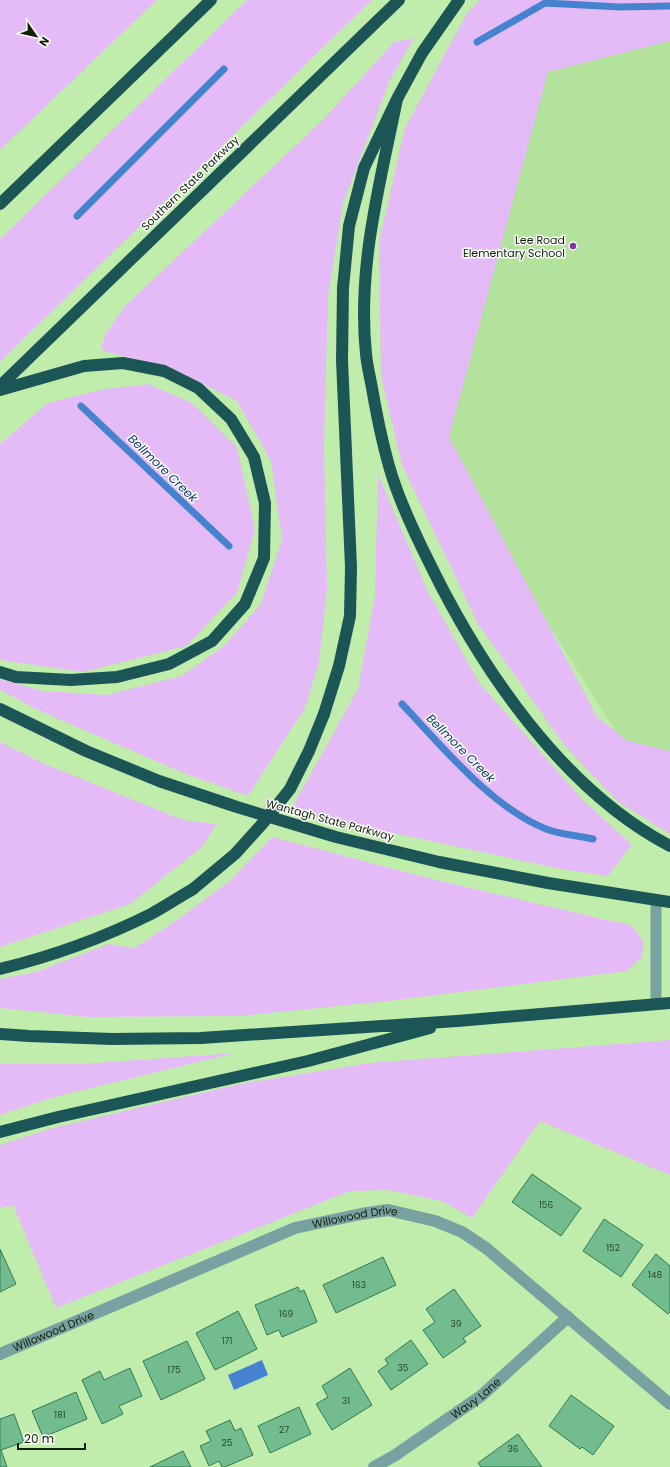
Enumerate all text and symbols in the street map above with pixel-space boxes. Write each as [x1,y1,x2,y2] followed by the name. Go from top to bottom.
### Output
[16,16,56,56] north arrow
[35,34,53,49] text: N
[138,131,243,234] street label: Southern State Parkway
[463,232,565,261] place label: Lee Road Elementary School
[568,241,578,251] marker: Lee Road Elementary School
[124,430,202,506] water label: Bellmore Creek
[423,710,500,787] water label: Bellmore Creek
[264,795,397,845] street label: Wantagh State Parkway
[539,1199,553,1211] house number: 156
[311,1202,400,1232] street label: Willowood Drive
[606,1242,620,1254] house number: 152
[648,1269,662,1281] house number: 148
[352,1279,366,1291] house number: 163
[10,1307,97,1356] street label: Willowood Drive
[279,1308,293,1320] house number: 169
[451,1318,462,1330] house number: 39
[222,1335,232,1347] house number: 171
[398,1362,409,1374] house number: 35
[167,1364,181,1376] house number: 175
[447,1374,504,1423] street label: Wavy Lane
[342,1395,350,1407] house number: 31
[54,1409,66,1421] house number: 181
[279,1424,289,1436] house number: 27
[18,1425,85,1451] scale bar
[24,1430,54,1447] text: 20 m
[222,1437,233,1449] house number: 25
[507,1443,519,1455] house number: 36

